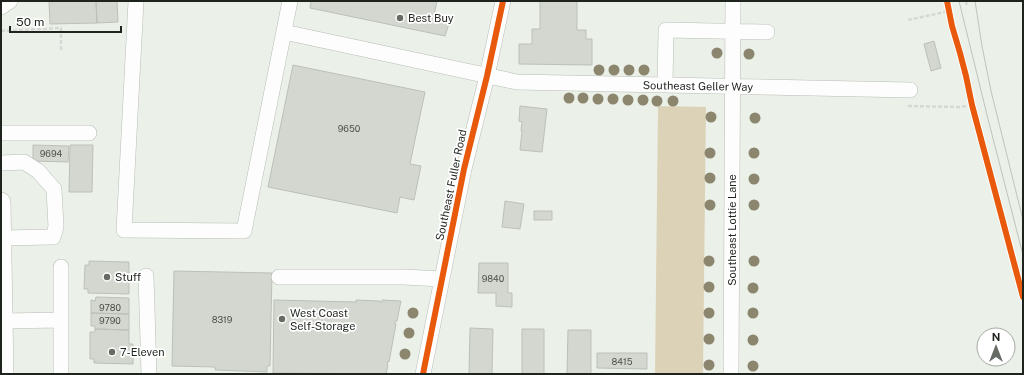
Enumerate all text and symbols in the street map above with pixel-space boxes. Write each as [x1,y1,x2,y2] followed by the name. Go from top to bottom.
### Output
[10,8,121,34] scale bar
[408,12,454,24] place label: Best Buy
[395,13,405,23] marker: Best Buy
[16,15,44,29] text: 50 m
[643,79,753,93] street label: Southeast Geller Way
[338,123,361,134] house number: 9650
[433,128,469,242] street label: Southeast Fuller Road
[40,148,63,159] house number: 9694
[726,174,738,286] street label: Southeast Lottie Lane
[115,271,142,283] place label: Stuff
[102,272,112,282] marker: Stuff
[482,273,505,284] house number: 9840
[99,302,121,313] house number: 9780
[290,307,355,332] place label: West Coast Self-Storage
[212,314,233,325] house number: 8319
[277,314,287,324] marker: West Coast Self-Storage
[99,315,121,326] house number: 9790
[976,327,1016,367] north arrow
[992,331,1000,343] text: N
[120,346,165,358] place label: 7-Eleven
[107,347,117,357] marker: 7-Eleven
[612,356,633,367] house number: 8415

